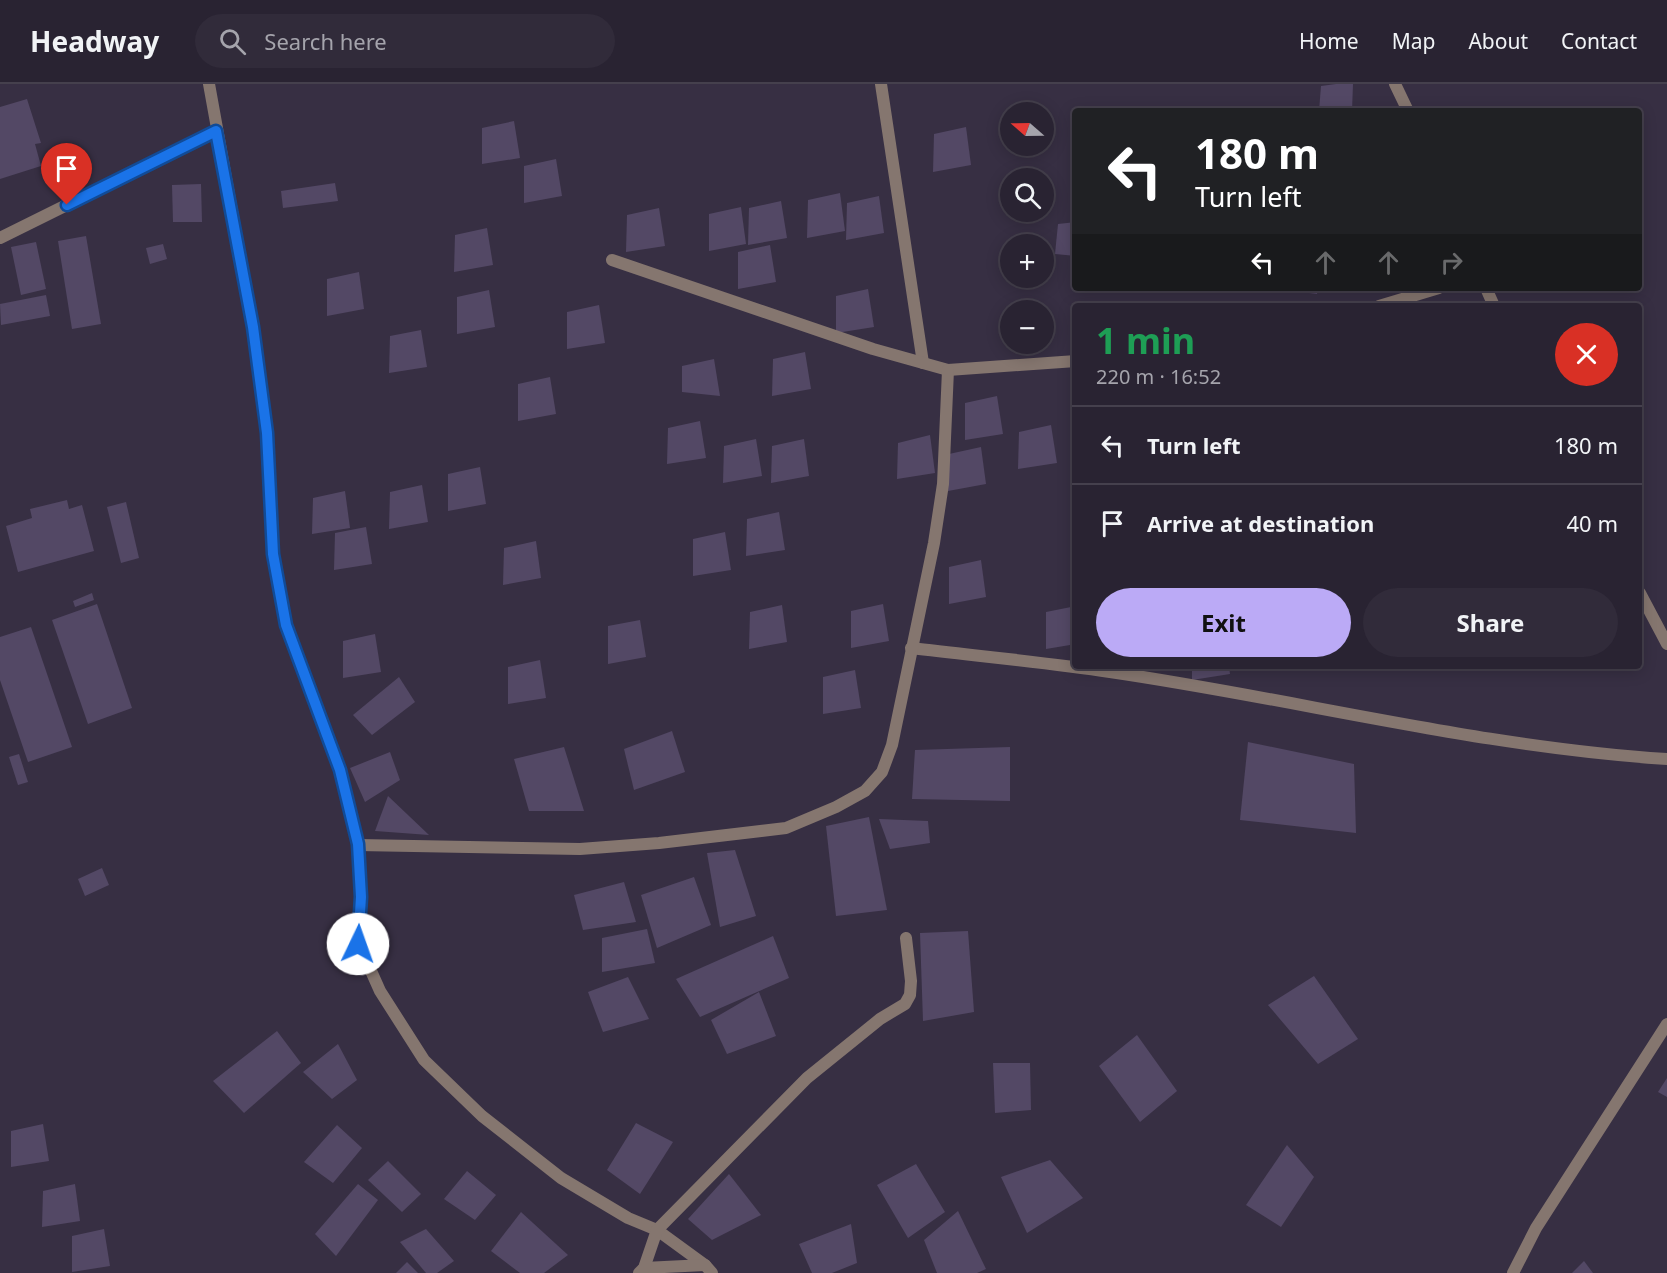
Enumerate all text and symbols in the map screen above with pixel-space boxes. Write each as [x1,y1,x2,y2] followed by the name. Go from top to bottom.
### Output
[195,14,615,68] search box
[30,22,159,60] text: Headway
[216,25,249,58] icon: search
[264,26,387,56] text: Search here
[1299,27,1359,55] text: Home
[1392,27,1435,55] text: Map
[1468,27,1528,55] text: About
[1561,27,1637,55] text: Contact
[1000,102,1054,156] north arrow
[1000,102,1054,354] map controls
[1195,124,1319,181] text: 180 m
[1096,132,1174,210] icon: left
[41,143,92,205] pin
[50,152,83,185] icon: arrive
[1000,168,1054,222] button: search
[1195,178,1301,215] text: Turn left
[1000,234,1054,288] button: +
[1246,246,1279,279] icon: left
[1309,246,1342,279] icon: ahead
[1372,246,1405,279] icon: ahead
[1435,246,1468,279] icon: right
[1000,300,1054,354] button: −
[1096,316,1195,365] text: 1 min
[1555,323,1618,386] button: close
[1096,363,1221,390] text: 220 m · 16:52
[1096,429,1129,462] icon: left
[1147,430,1241,460] text: Turn left
[1554,430,1618,460] text: 180 m
[1096,507,1129,540] icon: arrive
[1147,508,1374,538] text: Arrive at destination
[1567,508,1618,538] text: 40 m
[1096,588,1351,657] button: Exit
[1363,588,1618,657] button: Share
[326,912,390,976] position arrow

